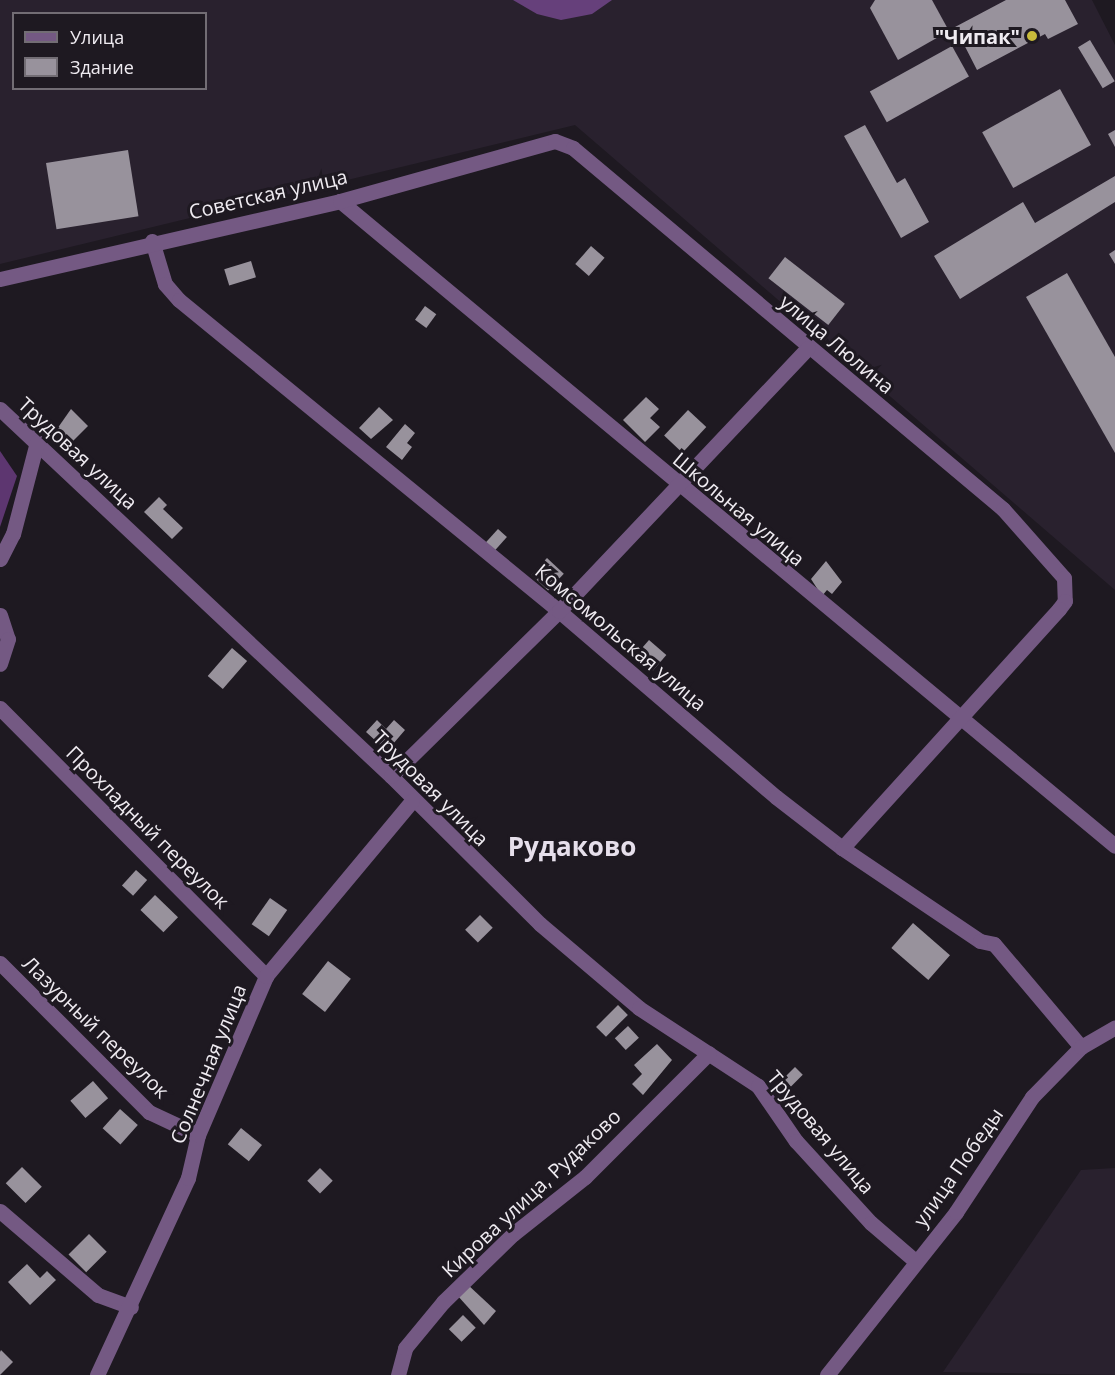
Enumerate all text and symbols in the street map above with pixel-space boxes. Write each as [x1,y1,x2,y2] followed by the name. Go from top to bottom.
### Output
[12,12,207,90] legend
[935,24,1020,48] place label: "Чипак"
[70,25,124,49] text: Улица
[1025,29,1039,43] marker: "Чипак"
[70,55,134,79] text: Здание
[186,164,350,224] street label: Советская улица
[775,289,899,399] street label: улица Люлина
[14,392,142,514] street label: Трудовая улица
[668,447,810,571] street label: Школьная улица
[531,559,711,715] street label: Комсомольская улица
[368,725,494,851] street label: Трудовая улица
[62,741,234,913] street label: Прохладный переулок
[508,831,636,863] district label: Рудаково
[18,951,174,1103] street label: Лазурный переулок
[165,981,251,1147] street label: Солнечная улица
[762,1066,880,1198] street label: Трудовая улица
[908,1103,1008,1231] street label: улица Победы
[437,1104,625,1282] street label: Кирова улица, Рудаково

